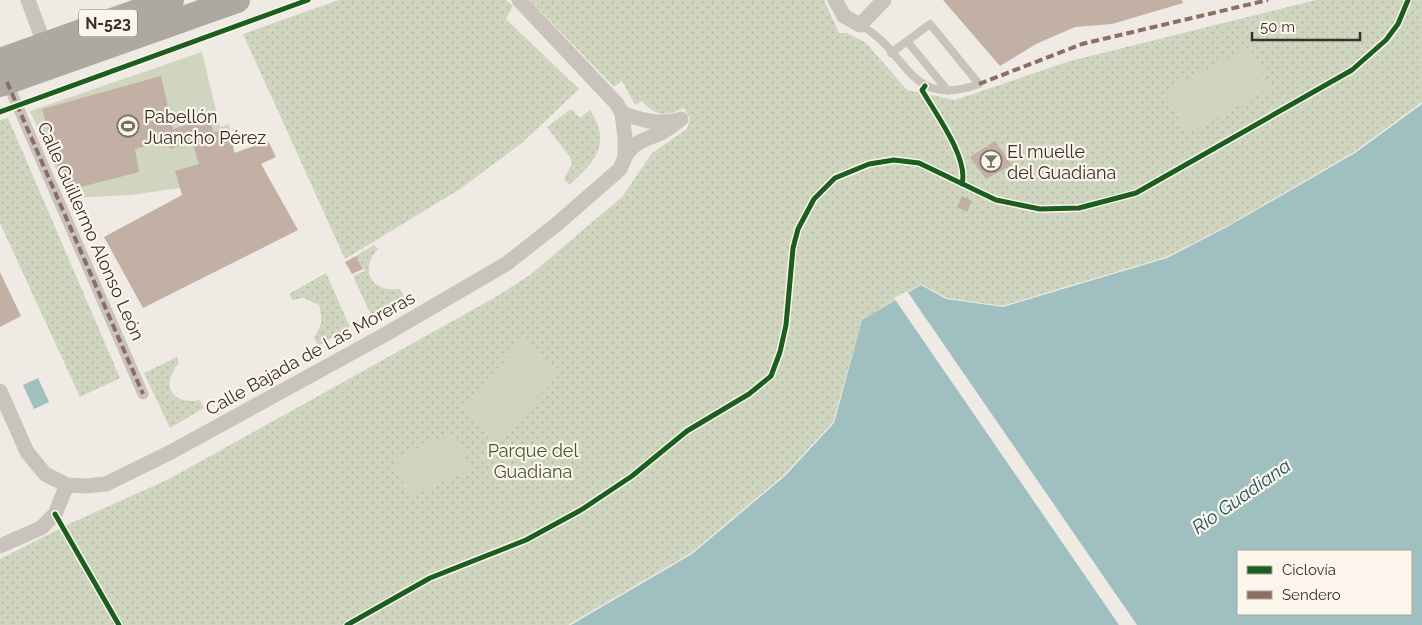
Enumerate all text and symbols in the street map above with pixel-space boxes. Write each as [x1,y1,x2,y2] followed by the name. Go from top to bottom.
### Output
[79,9,137,36] road number: N-523
[1252,10,1360,42] scale bar
[1260,18,1295,36] text: 50 m
[144,106,266,148] place label: Pabellón Juancho Pérez
[116,114,140,138] sports icon: Pabellón Juancho Pérez
[33,119,149,343] street label: Calle Guillermo Alonso León
[1007,141,1116,183] place label: El muelle del Guadiana
[979,149,1003,173] bar icon: El muelle del Guadiana
[202,286,419,419] street label: Calle Bajada de Las Moreras
[488,440,578,482] park label: Parque del Guadiana
[1187,454,1295,538] water label: Río Guadiana
[1237,550,1412,615] legend
[1282,561,1336,579] text: Ciclovía
[1282,586,1341,604] text: Sendero

